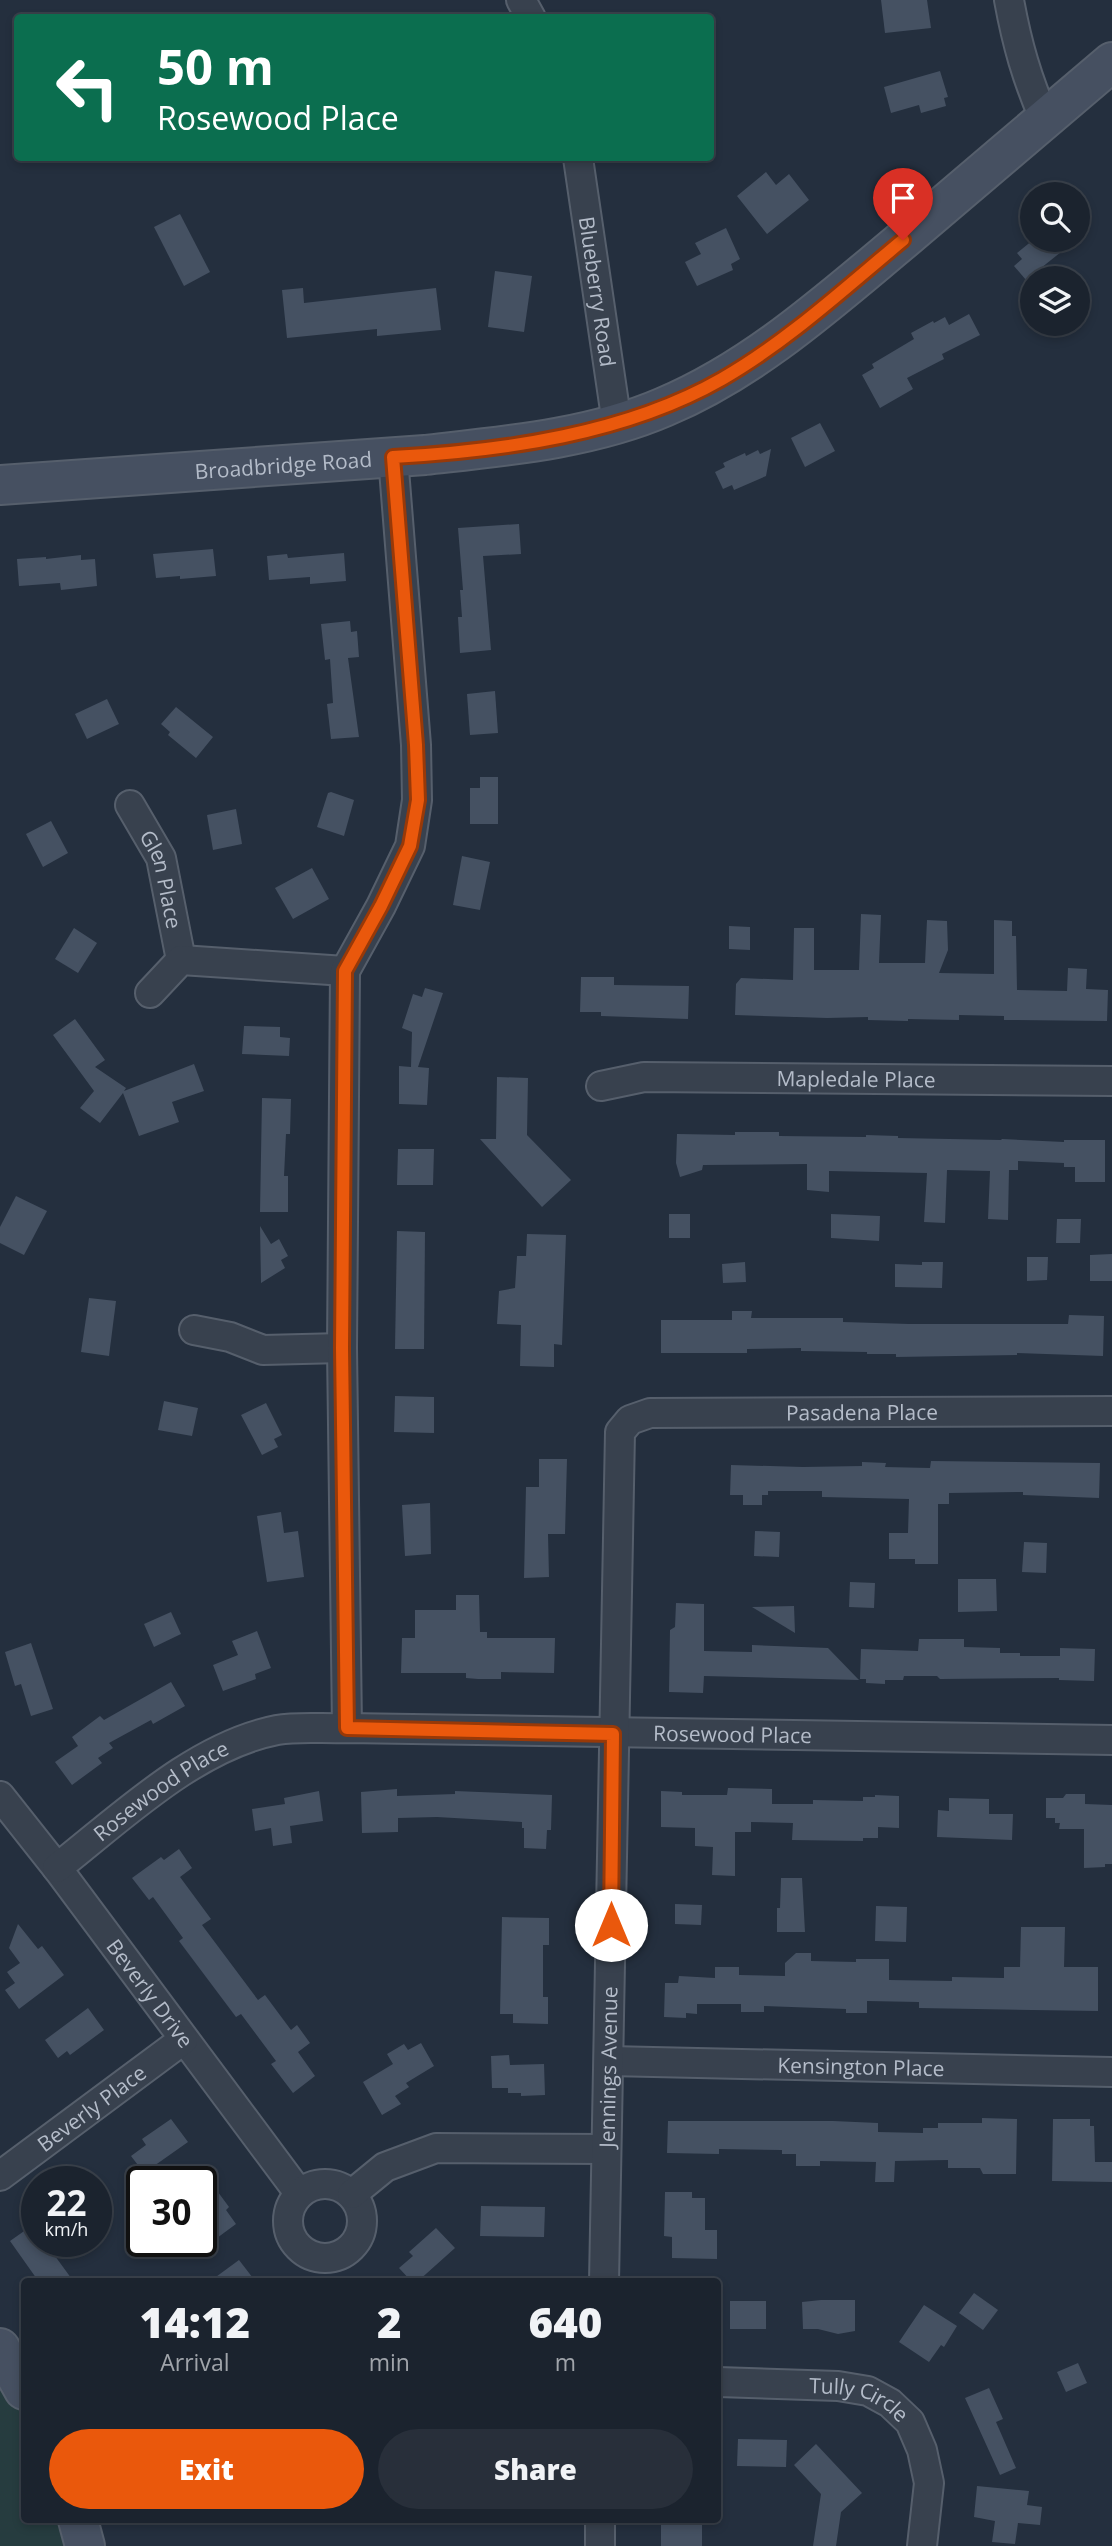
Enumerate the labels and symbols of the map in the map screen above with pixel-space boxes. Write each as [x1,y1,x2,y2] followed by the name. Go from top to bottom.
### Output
[873,168,933,240] pin
[573,215,622,369] street label: Blueberry Road
[194,445,373,485] street label: Broadbridge Road
[134,825,189,931] street label: Glen Place
[776,1064,936,1093] street label: Mapledale Place
[786,1398,938,1426] street label: Pasadena Place
[653,1719,812,1749] street label: Rosewood Place
[87,1734,233,1847] street label: Rosewood Place
[574,1888,648,1962] position arrow
[101,1933,200,2053] street label: Beverly Drive
[592,1986,624,2150] street label: Jennings Avenue
[777,2051,945,2082] street label: Kensington Place
[31,2058,152,2158] street label: Beverly Place
[126,2166,217,2257] speed limit sign: 30
[809,2371,915,2428] street label: Tully Circle

